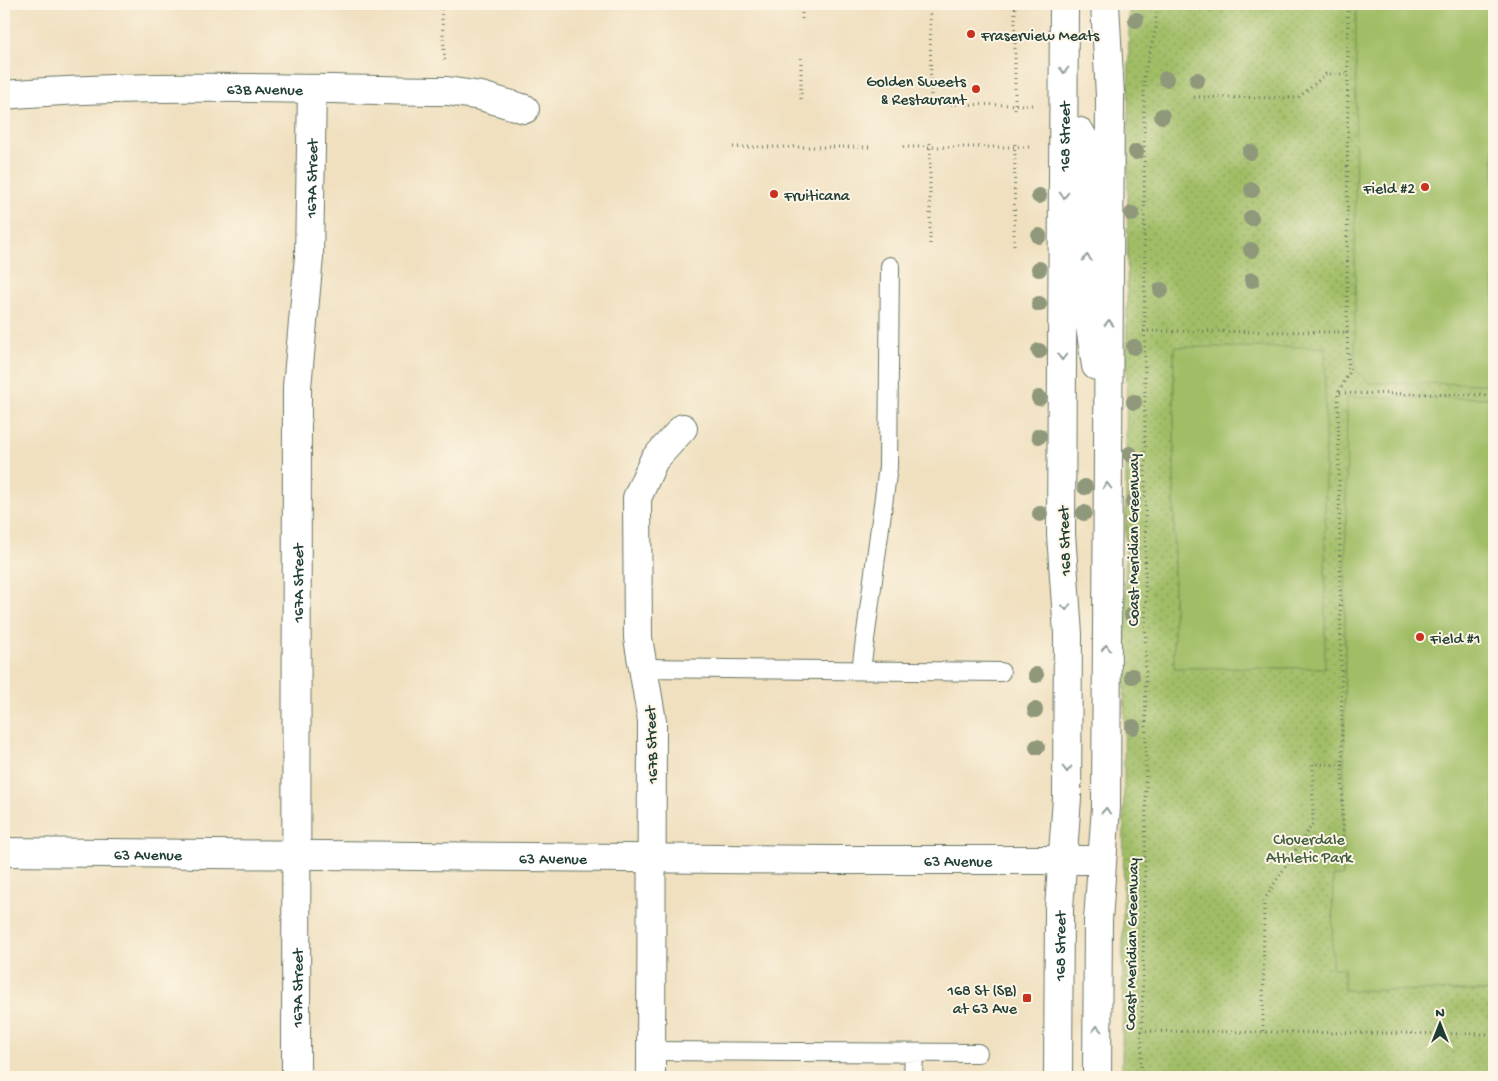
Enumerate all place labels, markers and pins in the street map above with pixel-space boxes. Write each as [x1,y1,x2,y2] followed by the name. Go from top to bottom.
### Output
[965,28,977,40] marker: Fraserview Meats
[980,28,1100,47] place label: Fraserview Meats
[866,74,967,111] place label: Golden Sweets & Restaurant
[970,83,982,95] marker: Golden Sweets & Restaurant
[1362,181,1415,200] place label: Field #2
[1419,181,1431,193] marker: Field #2
[768,188,780,200] marker: Fruiticana
[783,188,851,207] place label: Fruiticana
[1414,631,1426,643] marker: Field #1
[1429,631,1480,650] place label: Field #1
[946,983,1018,1020] place label: 168 St (SB) at 63 Ave
[1021,992,1033,1004] marker: 168 St (SB) at 63 Ave

